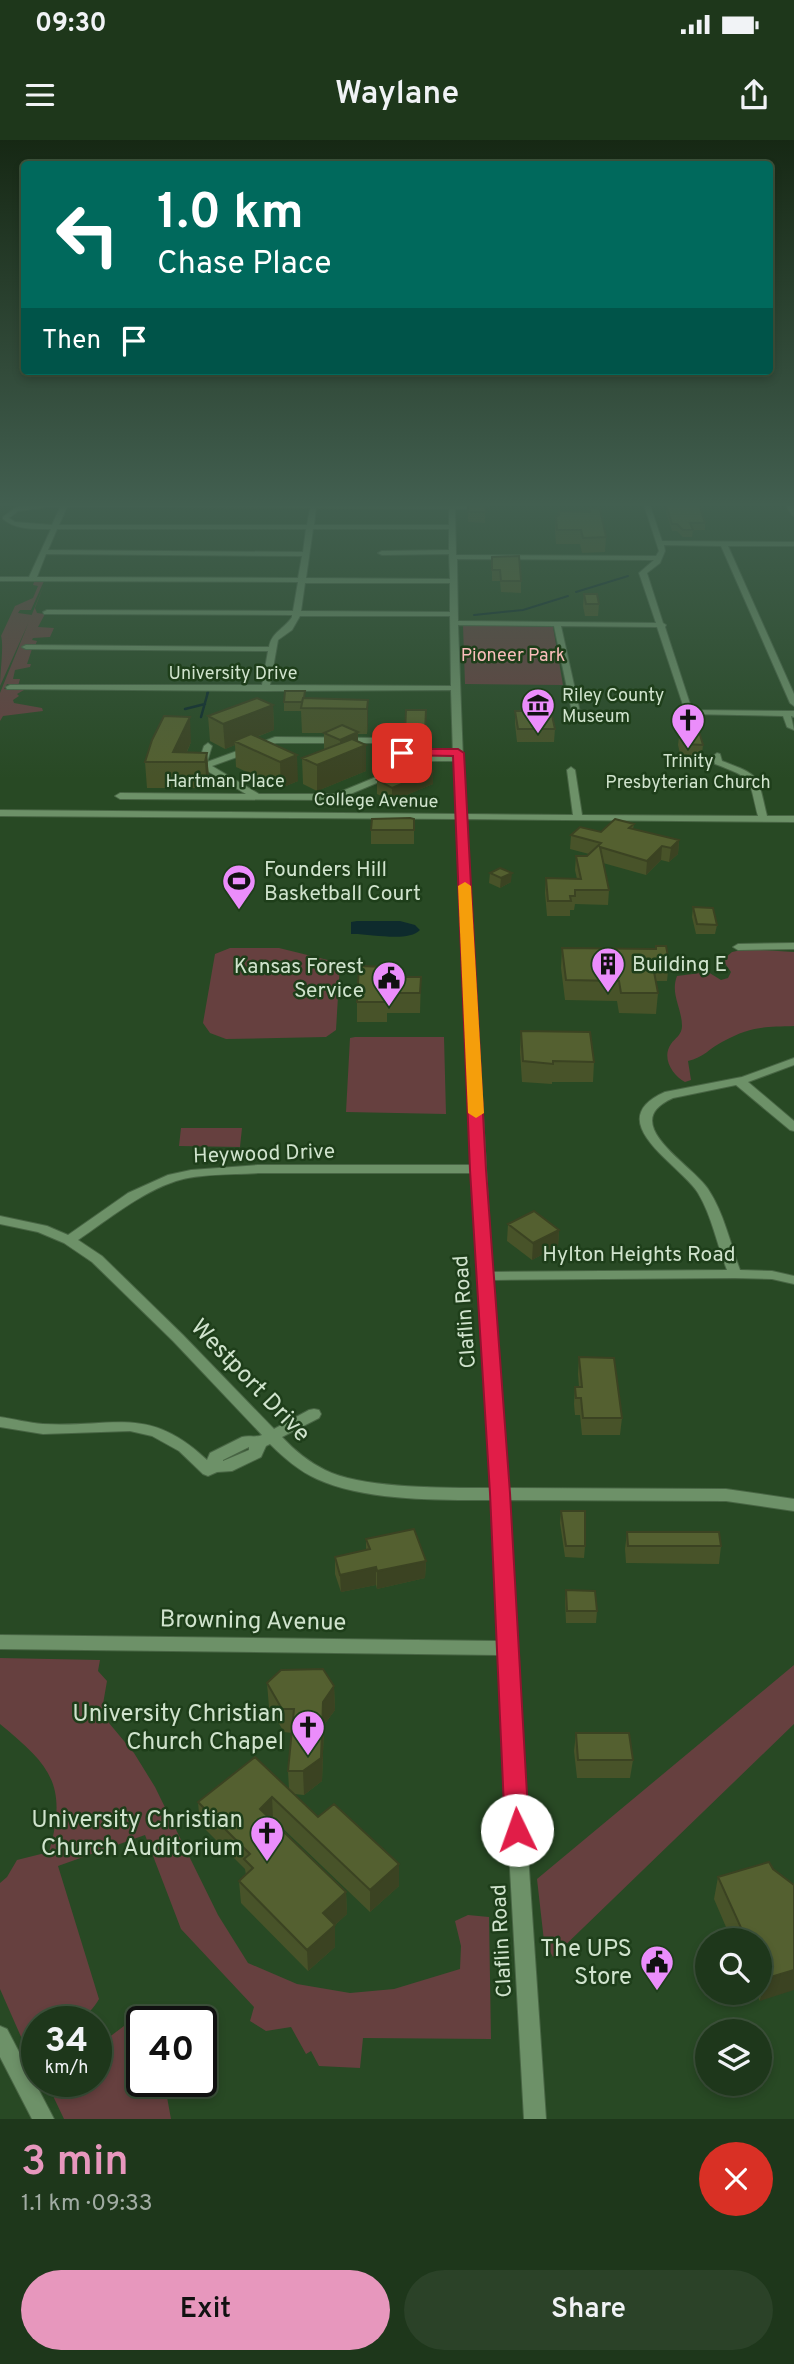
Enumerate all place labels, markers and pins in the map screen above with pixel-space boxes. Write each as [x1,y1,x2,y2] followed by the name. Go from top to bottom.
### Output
[562,685,664,729] place label: Riley County Museum
[519,686,557,735] museum icon: Riley County Museum
[669,701,707,750] church icon: Trinity Presbyterian Church
[372,723,432,783] pin
[605,751,771,795] place label: Trinity Presbyterian Church
[264,857,421,908] place label: Founders Hill Basketball Court
[220,862,258,911] sports icon: Founders Hill Basketball Court
[589,945,627,994] building icon: Building E
[632,952,727,979] place label: Building E
[234,954,364,1005] place label: Kansas Forest Service
[370,959,408,1008] public building icon: Kansas Forest Service
[72,1700,284,1758] place label: University Christian Church Chapel
[289,1708,327,1757] church icon: University Christian Church Chapel
[31,1806,243,1864] place label: University Christian Church Auditorium
[248,1814,286,1863] church icon: University Christian Church Auditorium
[540,1935,632,1993] place label: The UPS Store
[638,1943,676,1992] public building icon: The UPS Store

